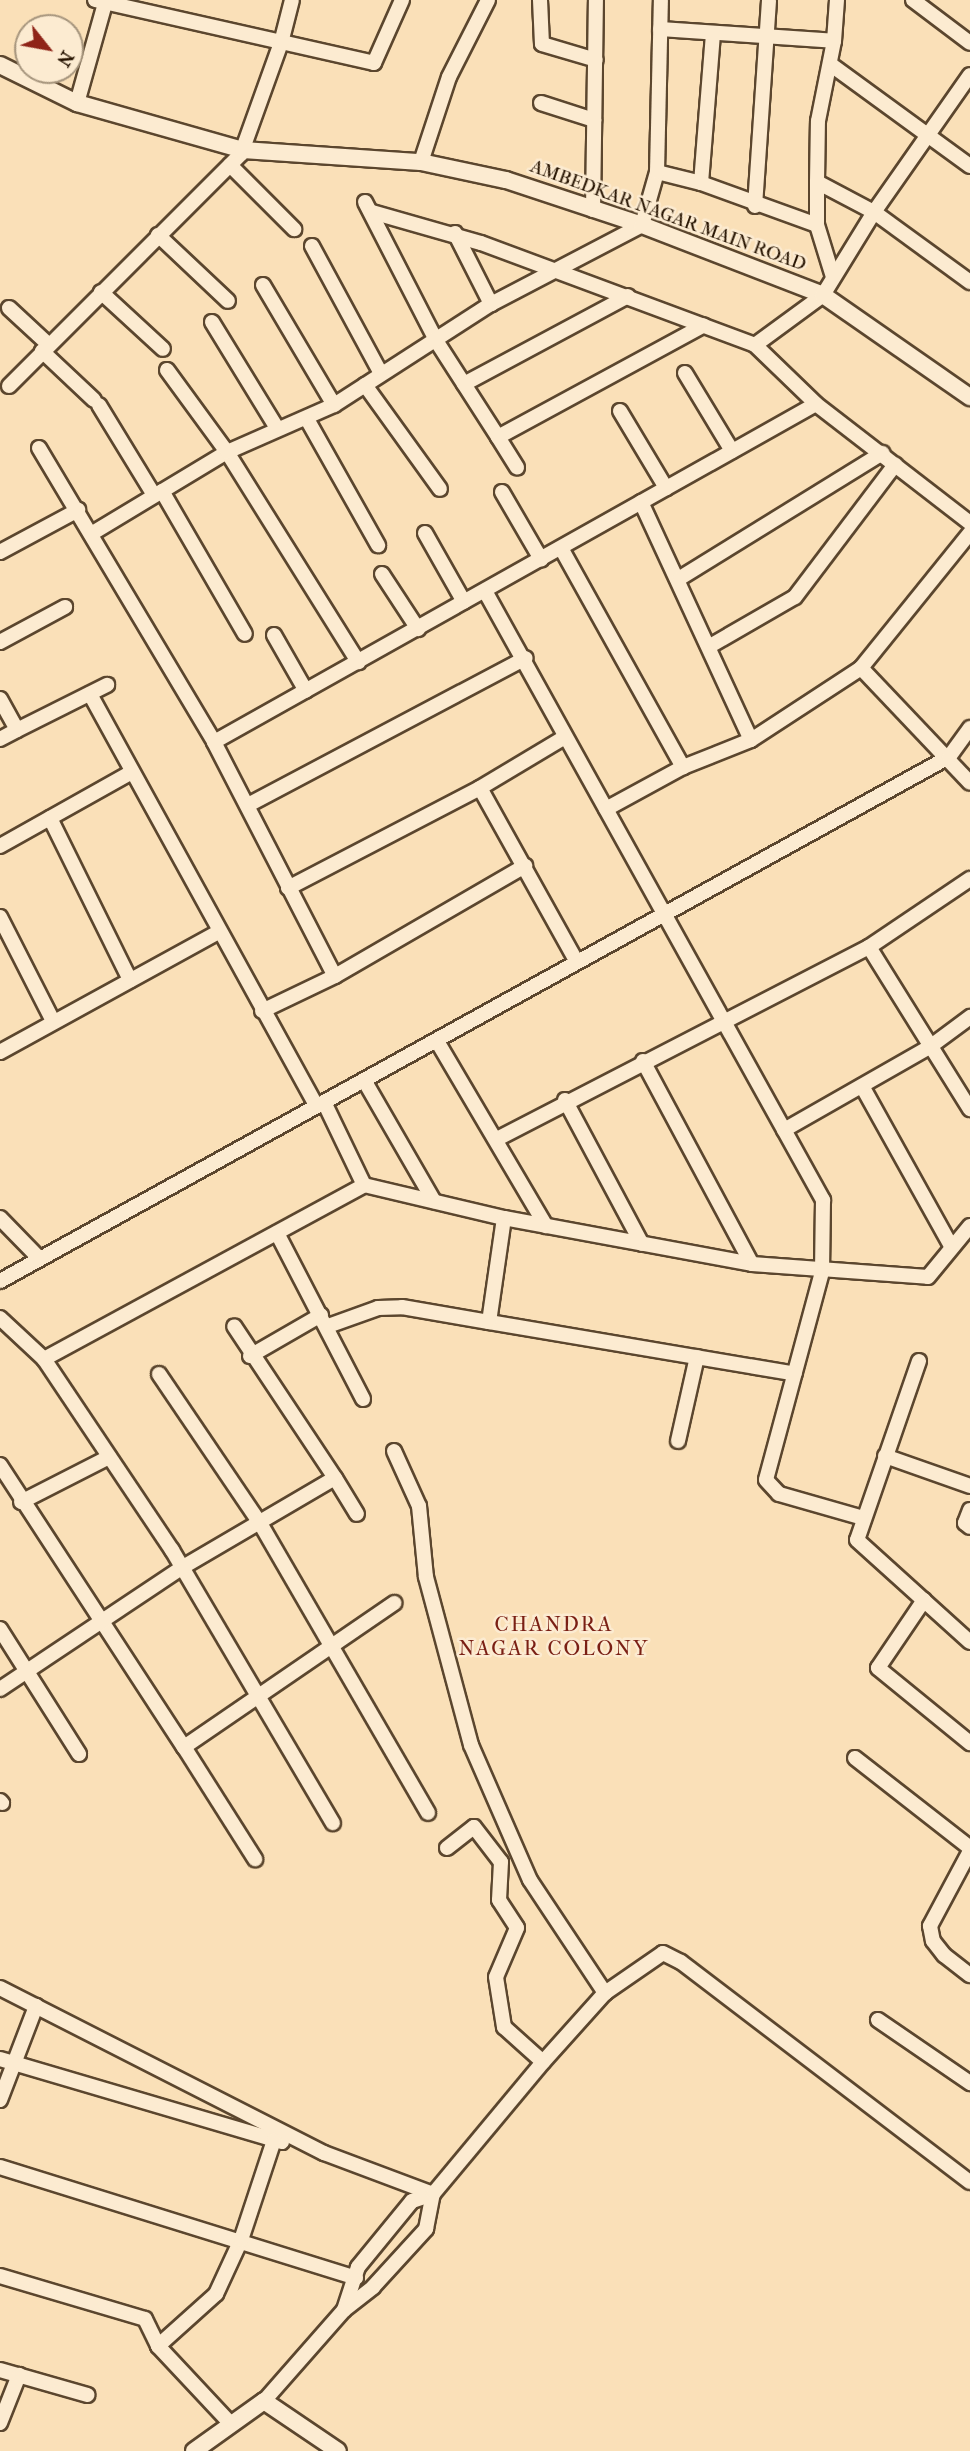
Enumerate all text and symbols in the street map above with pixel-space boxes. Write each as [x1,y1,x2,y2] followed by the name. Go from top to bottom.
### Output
[14,14,84,84] north arrow
[52,47,78,71] text: N
[527,155,809,277] street label: AMBEDKAR NAGAR MAIN ROAD
[460,1611,648,1661] district label: CHANDRA NAGAR COLONY

